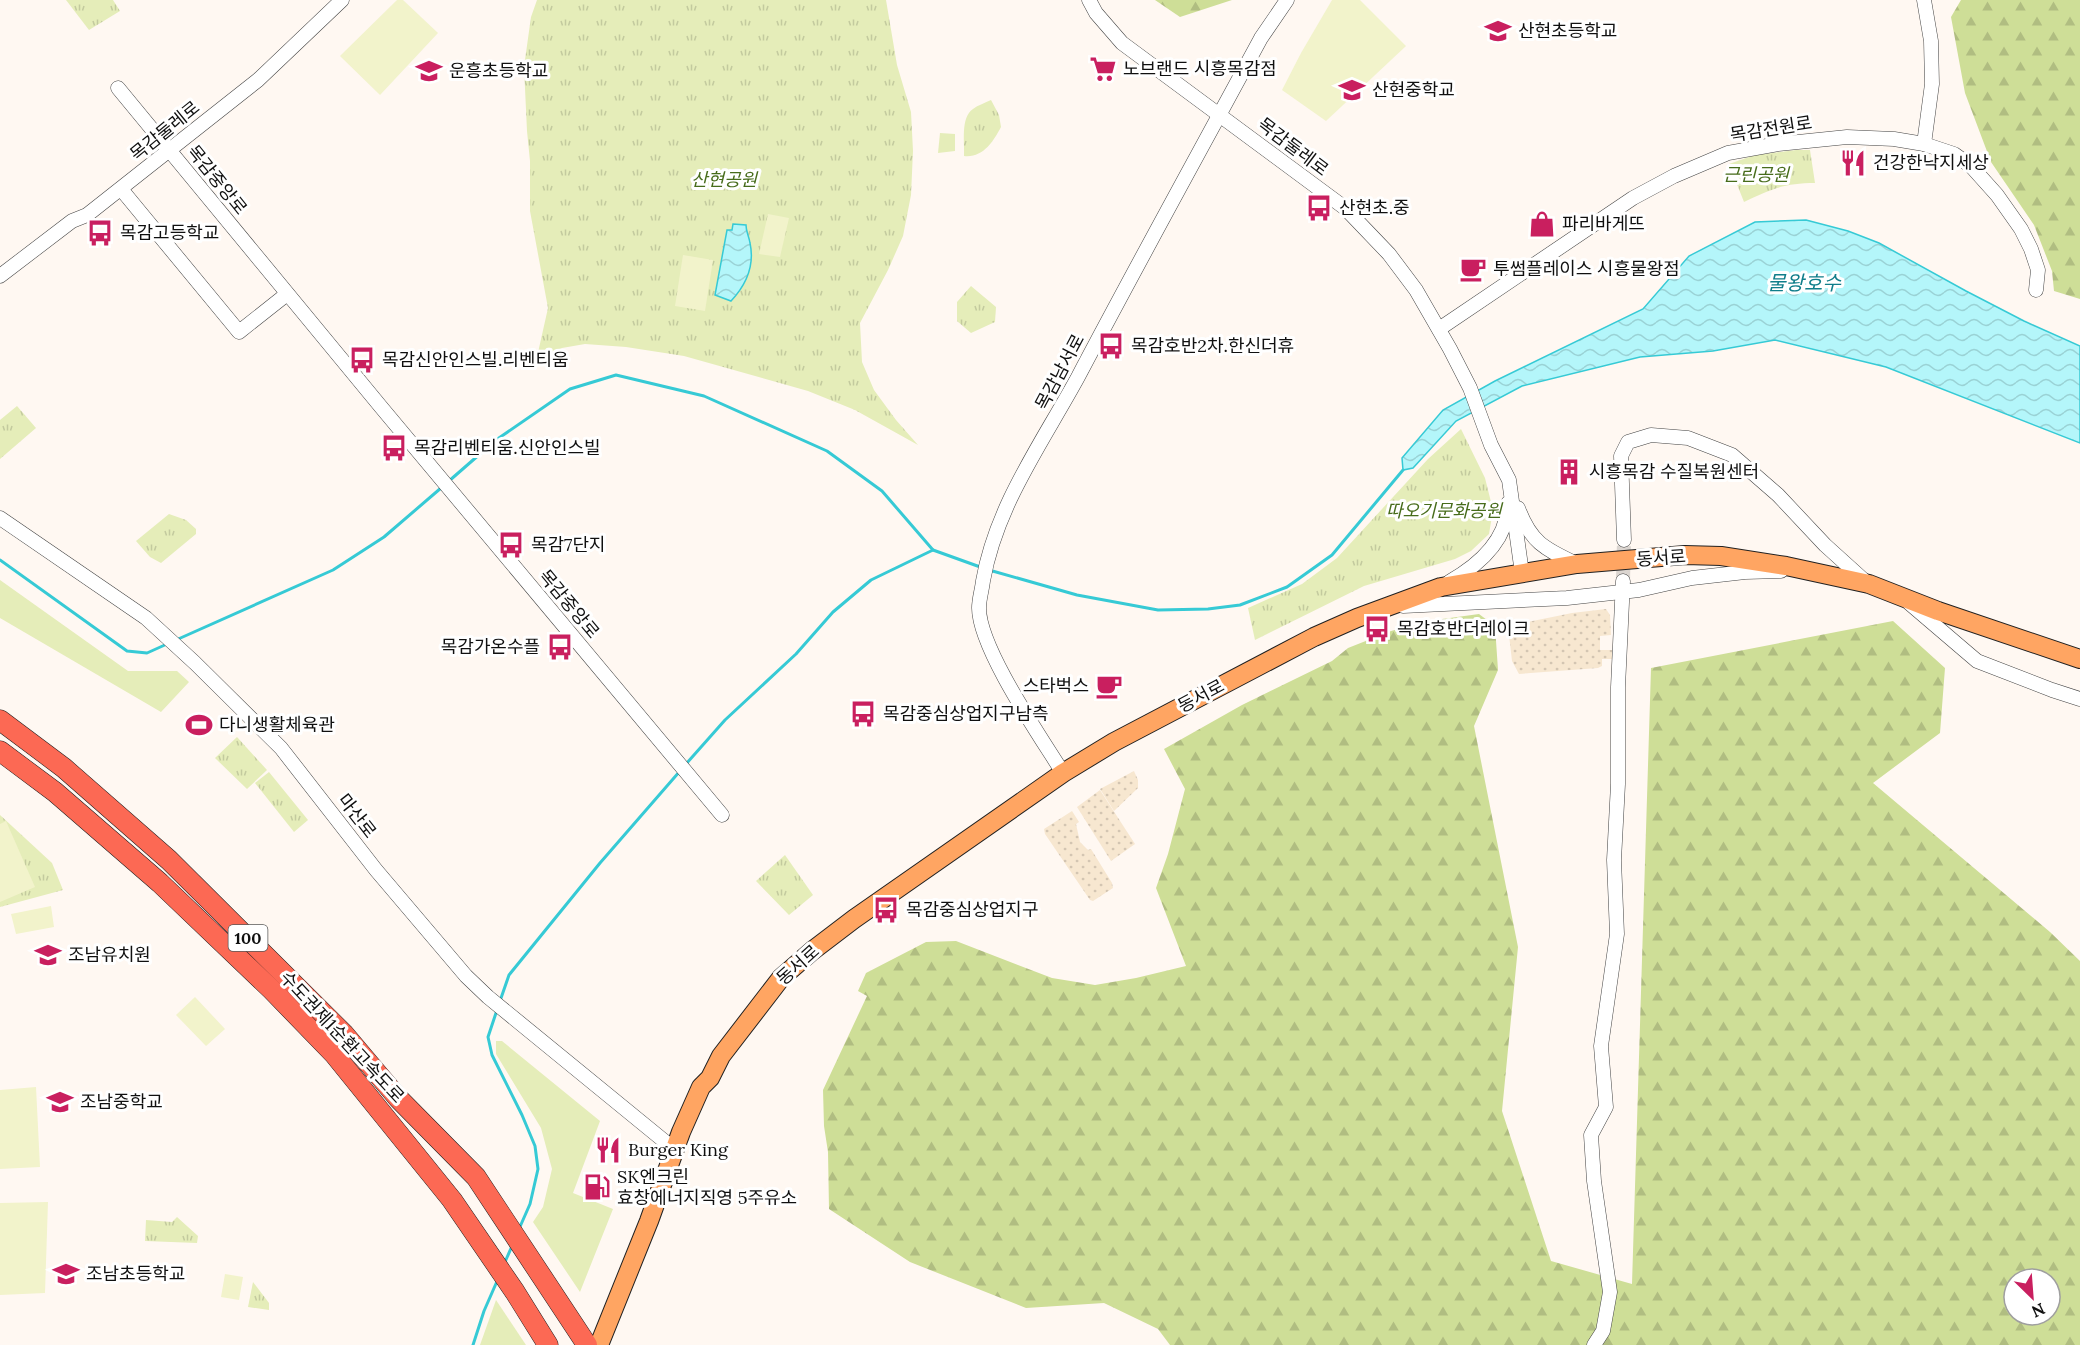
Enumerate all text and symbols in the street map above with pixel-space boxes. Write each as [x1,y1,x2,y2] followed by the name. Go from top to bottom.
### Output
[1483,16,1513,46] school or university icon: 산현초등학교
[1518,19,1617,42] place label: 산현초등학교
[1088,54,1118,84] supermarket icon: 노브랜드 시흥목감점
[414,56,444,86] school or university icon: 운흥초등학교
[1123,57,1277,80] place label: 노브랜드 시흥목감점
[449,59,548,82] place label: 운흥초등학교
[1337,75,1367,105] school or university icon: 산현중학교
[1372,78,1455,101] place label: 산현중학교
[125,96,204,166] street label: 목감둘레로
[1728,111,1814,146] street label: 목감전원로
[1253,112,1333,181] street label: 목감둘레로
[182,140,252,219] street label: 목감중앙로
[1838,148,1868,178] restaurant icon: 건강한낙지세상
[1873,151,1989,174] place label: 건강한낙지세상
[1723,163,1791,186] park label: 근린공원
[691,168,759,191] park label: 산현공원
[1304,193,1334,223] bus stop icon: 산현초.중
[1339,196,1410,219] place label: 산현초.중
[1527,209,1557,239] shop icon: 파리바게뜨
[1562,212,1645,235] place label: 파리바게뜨
[85,218,115,248] bus stop icon: 목감고등학교
[120,221,219,244] place label: 목감고등학교
[1458,254,1488,284] cafe icon: 투썸플레이스 시흥물왕점
[1493,257,1680,280] place label: 투썸플레이스 시흥물왕점
[1767,270,1841,295] water label: 물왕호수
[1030,330,1089,414] street label: 목감남서로
[1096,331,1126,361] bus stop icon: 목감호반2차.한신더휴
[1131,334,1294,357] place label: 목감호반2차.한신더휴
[347,345,377,375] bus stop icon: 목감신안인스빌.리벤티움
[382,348,569,371] place label: 목감신안인스빌.리벤티움
[379,433,409,463] bus stop icon: 목감리벤티움.신안인스빌
[414,436,601,459] place label: 목감리벤티움.신안인스빌
[1554,457,1584,487] building icon: 시흥목감 수질복원센터
[1589,460,1759,483] place label: 시흥목감 수질복원센터
[1386,499,1503,522] park label: 따오기문화공원
[496,530,526,560] bus stop icon: 목감7단지
[531,533,606,556] place label: 목감7단지
[1635,544,1687,571] street label: 동서로
[534,565,605,643] street label: 목감중앙로
[1362,614,1392,644] bus stop icon: 목감호반더레이크
[1397,617,1529,640] place label: 목감호반더레이크
[545,632,575,662] bus stop icon: 목감가온수플
[441,635,540,658] place label: 목감가온수플
[1094,671,1124,701] cafe icon: 스타벅스
[1023,674,1089,697] place label: 스타벅스
[1173,674,1228,717] street label: 동서로
[848,699,878,729] bus stop icon: 목감중심상업지구남측
[883,702,1049,725] place label: 목감중심상업지구남측
[184,710,214,740] sports icon: 다니생활체육관
[219,713,335,736] place label: 다니생활체육관
[333,789,382,842] street label: 마산로
[871,895,901,925] bus stop icon: 목감중심상업지구
[906,898,1038,921] place label: 목감중심상업지구
[228,925,268,951] road number: 100
[772,939,824,990] street label: 동서로
[33,940,63,970] school or university icon: 조남유치원
[68,943,151,966] place label: 조남유치원
[275,966,409,1107] street label: 수도권제1순환고속도로
[45,1087,75,1117] school or university icon: 조남중학교
[80,1090,163,1113] place label: 조남중학교
[593,1135,623,1165] restaurant icon: Burger King
[628,1138,729,1161] place label: Burger King
[617,1165,797,1209] place label: SK엔크린 효창에너지직영 5주유소
[582,1172,612,1202] fuel station icon: SK엔크린 효창에너지직영 5주유소
[51,1259,81,1289] school or university icon: 조남초등학교
[86,1262,185,1285] place label: 조남초등학교
[2002,1267,2062,1327] north arrow
[2029,1299,2048,1322] text: N

